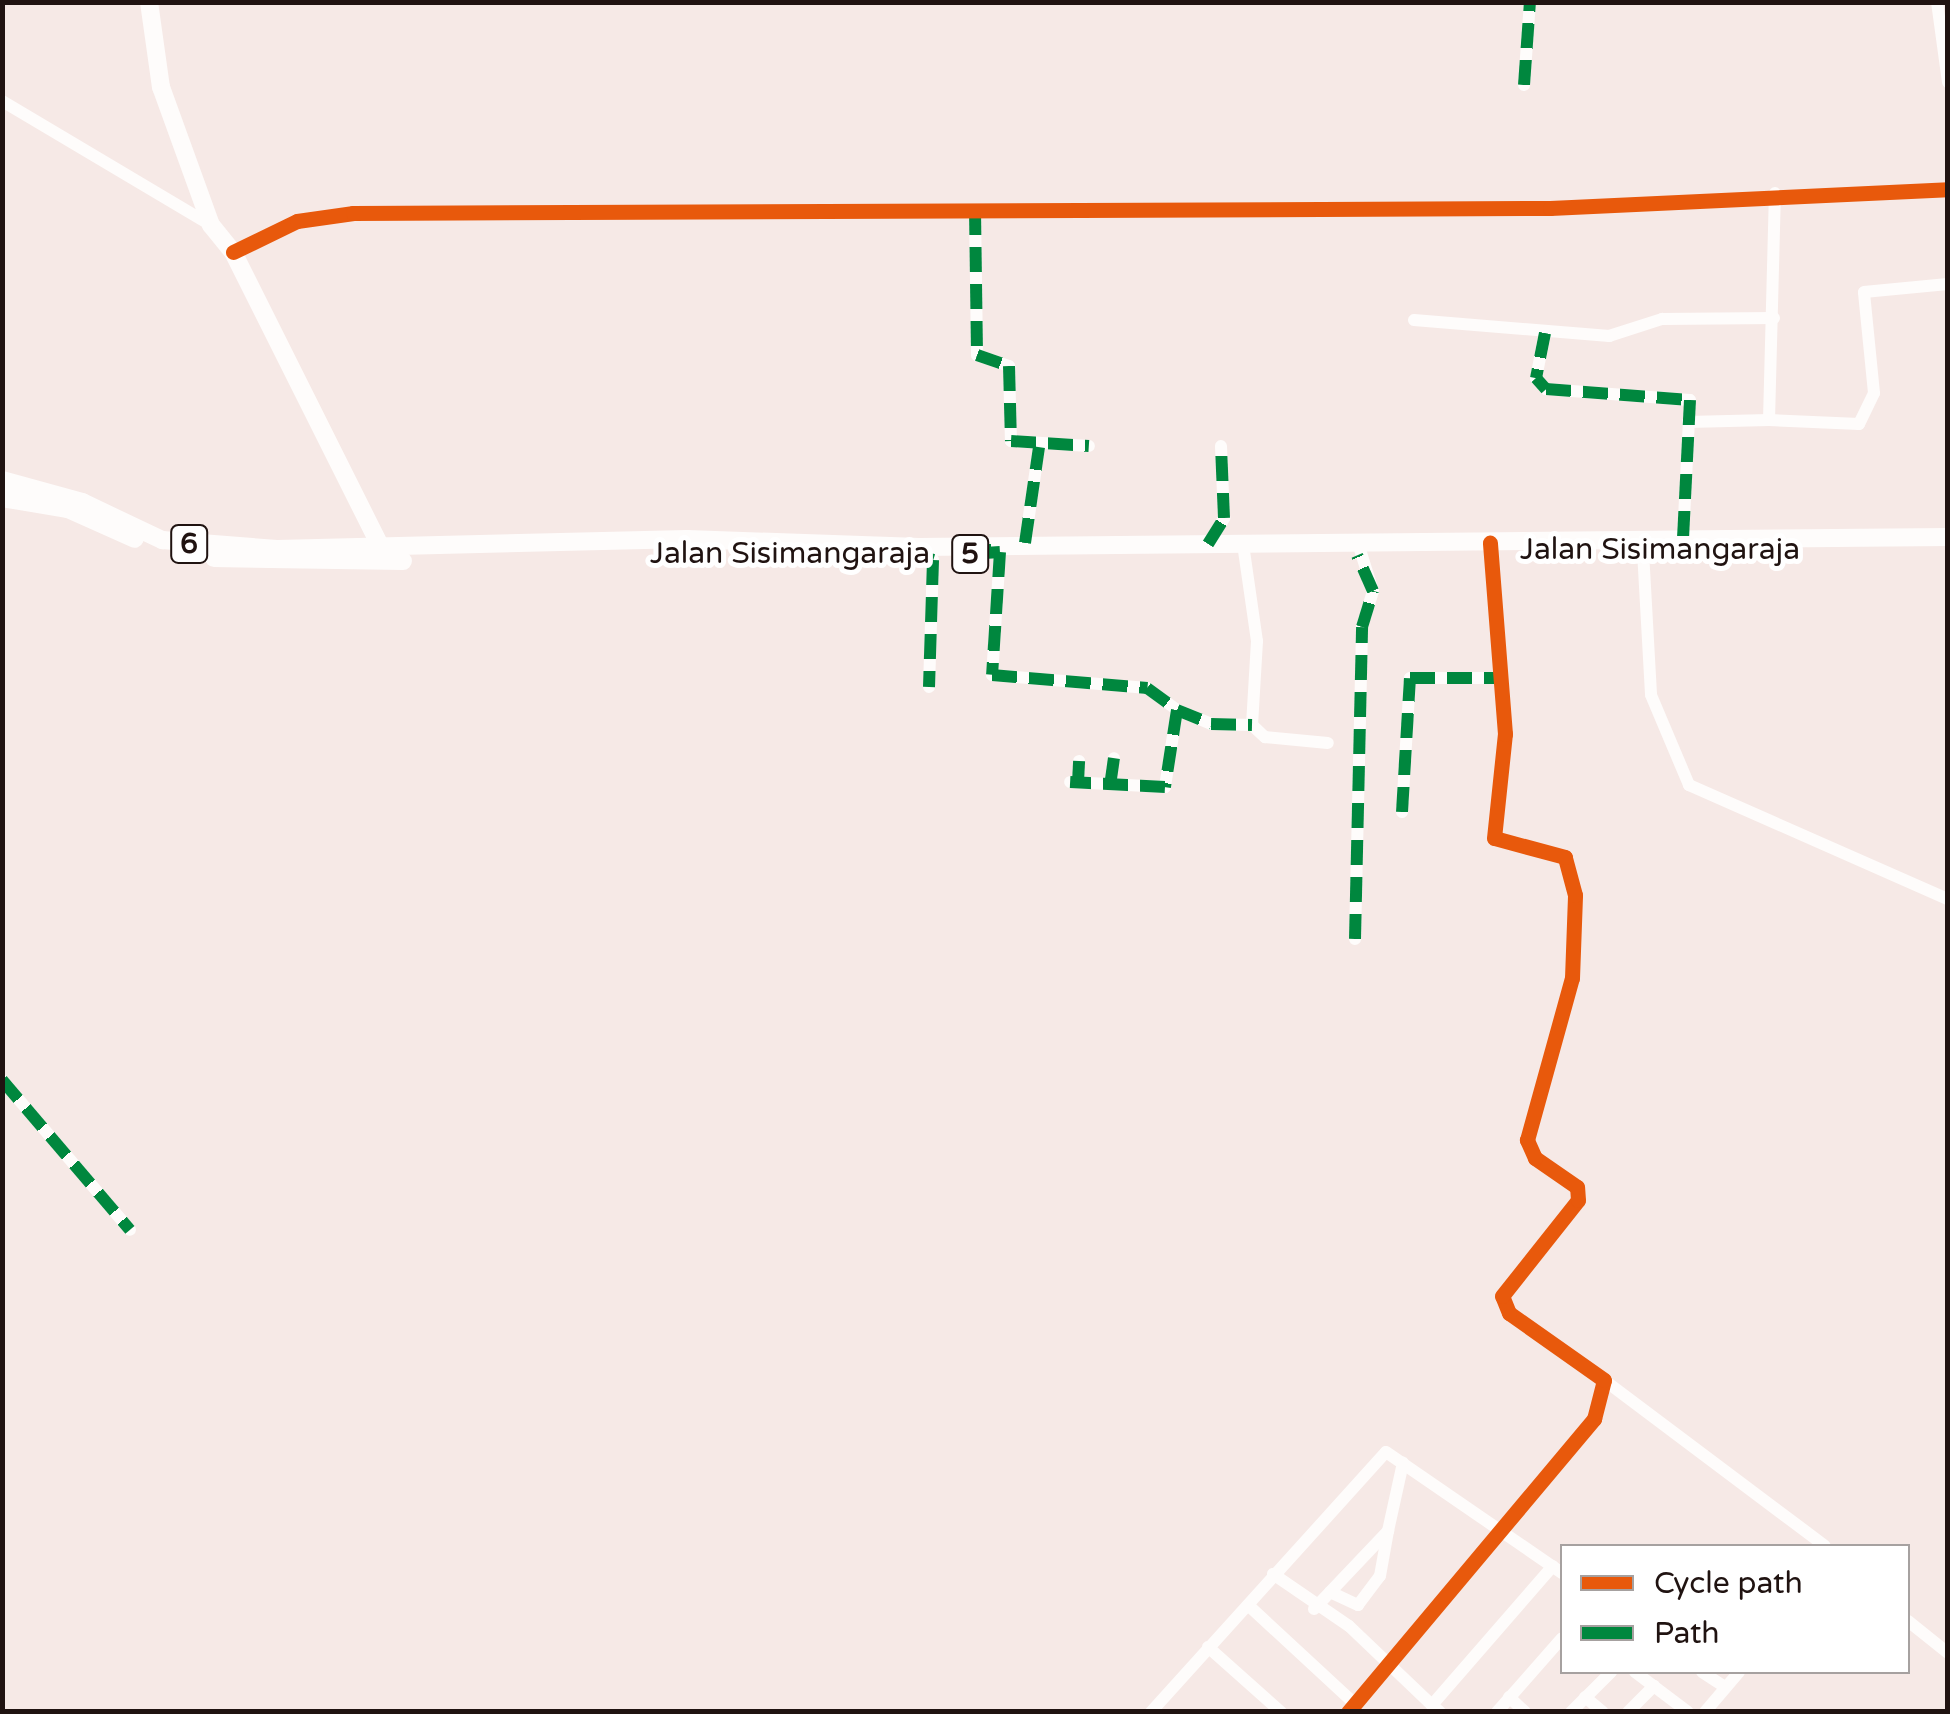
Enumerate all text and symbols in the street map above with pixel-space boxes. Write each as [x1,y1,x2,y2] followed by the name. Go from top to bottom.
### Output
[169,521,209,567] road number: 6
[950,531,990,577] road number: 5
[1520,532,1800,568] street label: Jalan Sisimangaraja
[650,536,930,572] street label: Jalan Sisimangaraja
[1560,1544,1910,1674] legend
[1654,1565,1803,1602] text: Cycle path
[1654,1615,1720,1652] text: Path

